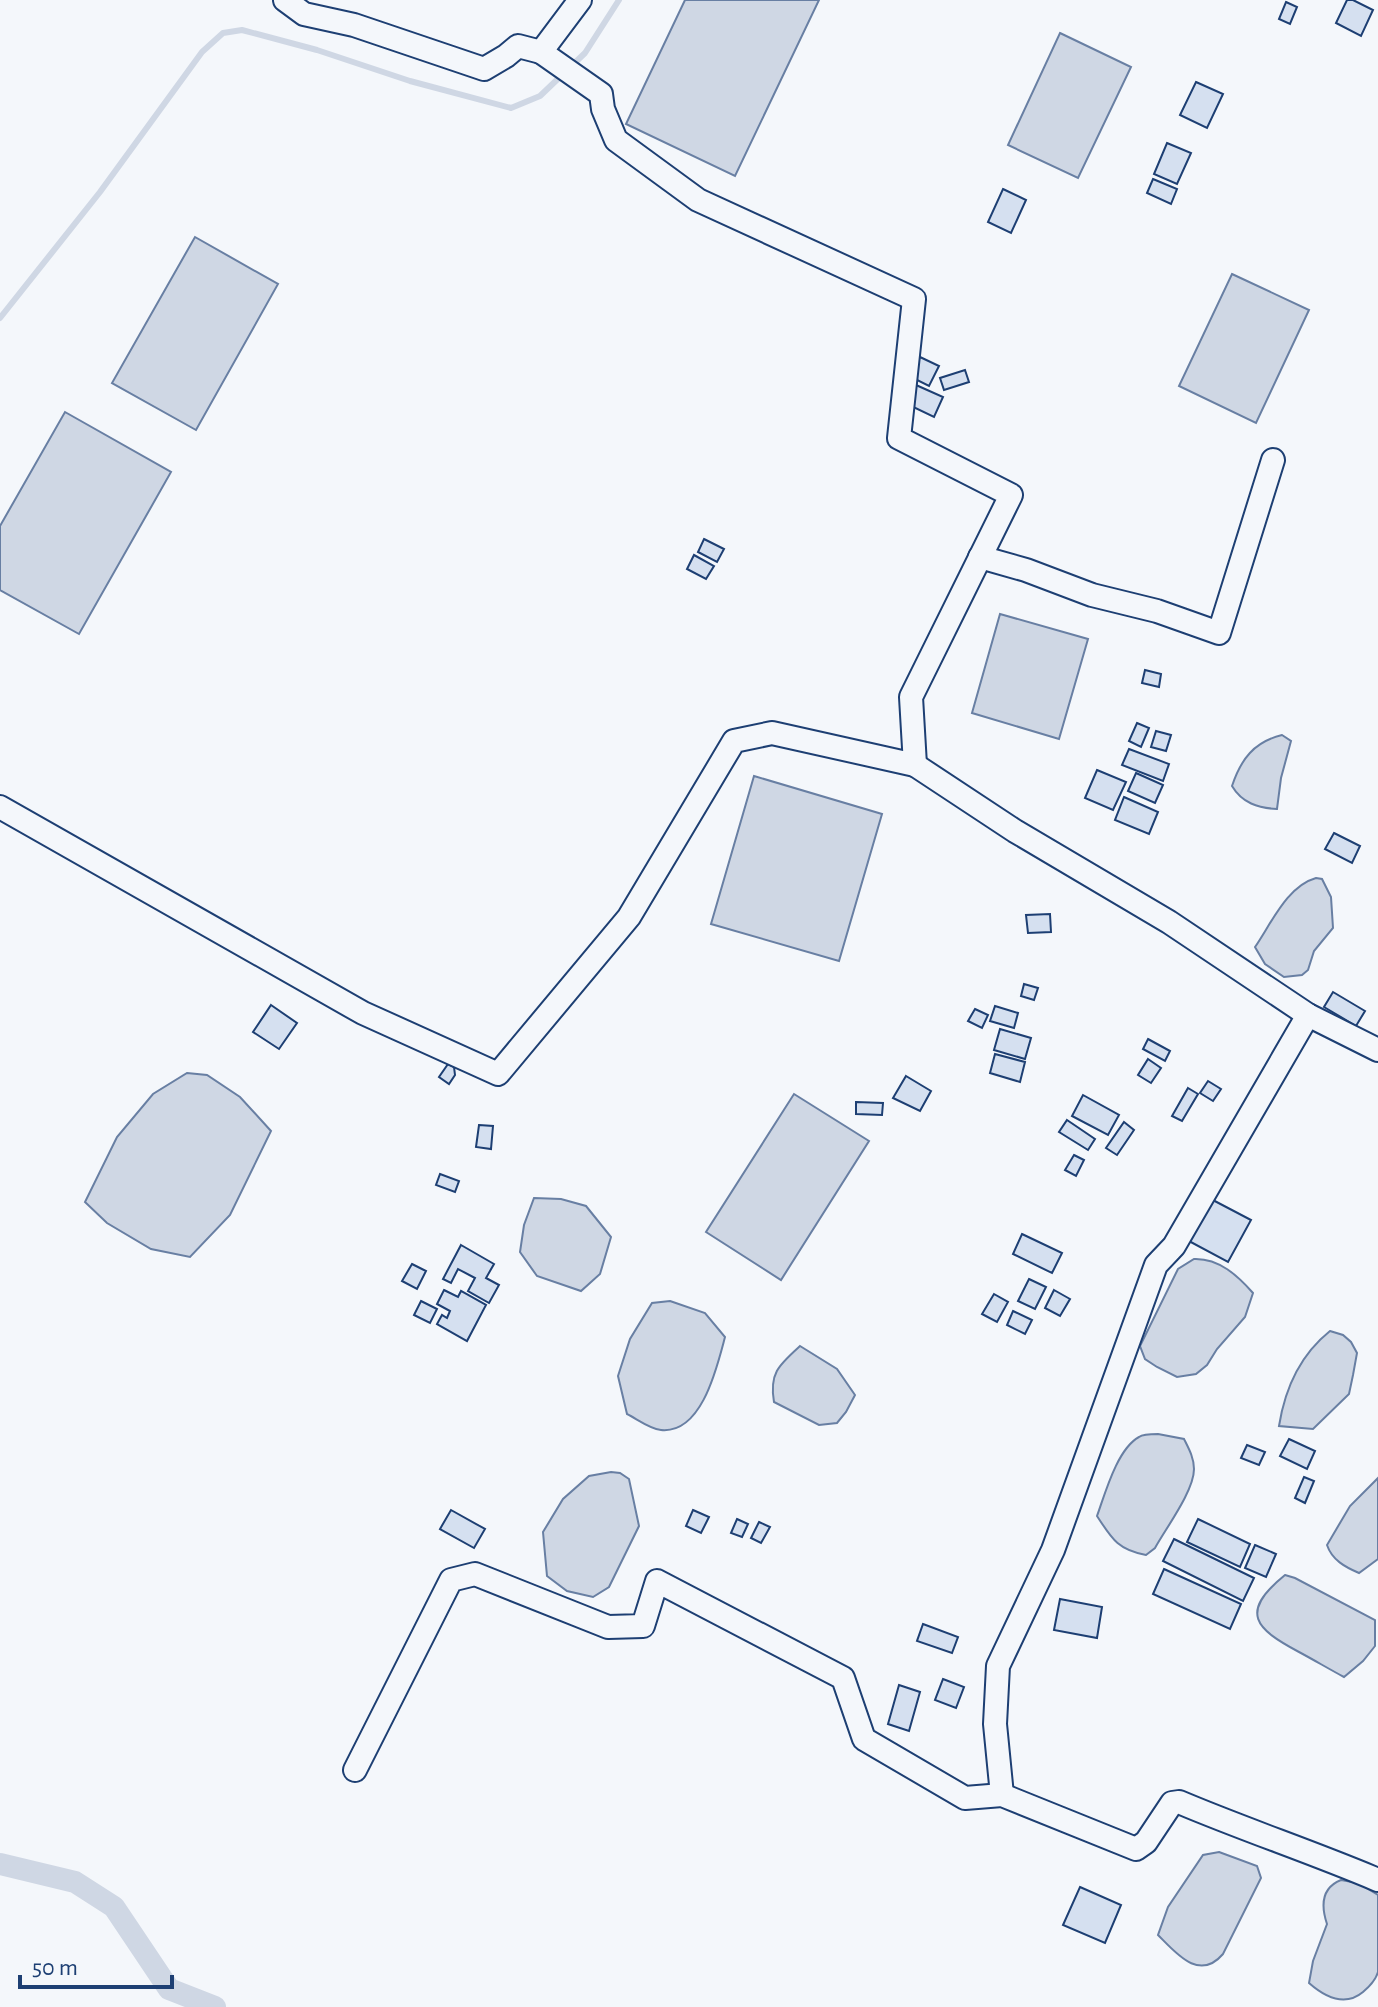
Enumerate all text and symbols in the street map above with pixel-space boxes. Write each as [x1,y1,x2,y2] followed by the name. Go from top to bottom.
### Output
[20,1939,172,1989] scale bar
[32,1956,78,1980] text: 50 m

